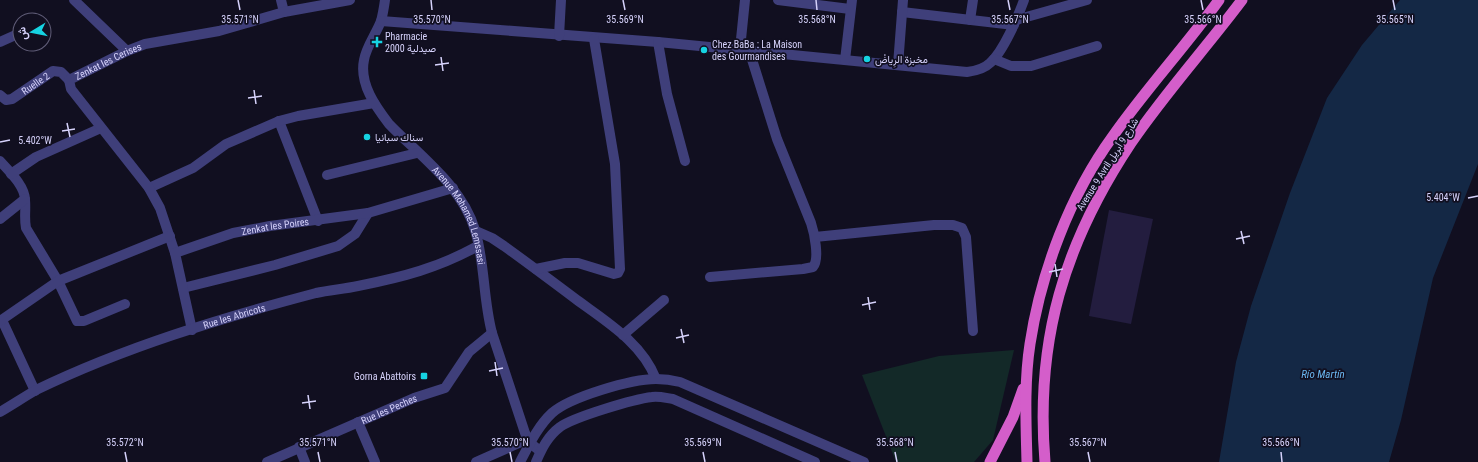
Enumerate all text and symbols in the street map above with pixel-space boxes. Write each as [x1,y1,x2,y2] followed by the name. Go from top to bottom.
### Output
[12,12,52,52] north arrow
[221,14,259,25] text: 35.571°N
[413,14,451,25] text: 35.570°N
[606,14,644,25] text: 35.569°N
[798,14,836,25] text: 35.568°N
[991,14,1029,25] text: 35.567°N
[1184,14,1222,25] text: 35.566°N
[1376,14,1414,25] text: 35.565°N
[15,26,30,41] text: ش
[385,31,436,55] place label: Pharmacie 2000 صيدلية
[372,37,382,47] marker: Pharmacie 2000 صيدلية
[712,39,802,62] place label: Chez BaBa : La Maison des Gourmandises
[73,41,144,82] street label: Zenkat les Cerises
[699,45,709,55] marker: Chez BaBa : La Maison des Gourmandises
[862,54,872,64] marker: مخبزة الرِياضْ
[875,54,928,68] place label: مخبزة الرِياضْ
[19,70,52,97] street label: Ruelle 2
[1074,116,1141,213] street label: Avenue 9 Avril شارع 9 أبريل
[362,132,372,142] marker: سناك سبانيا
[375,132,423,144] place label: سناك سبانيا
[18,135,52,146] text: 5.402°W
[430,164,487,265] street label: Avenue Mohamed Lemssasi
[1426,192,1460,203] text: 5.404°W
[241,216,310,237] street label: Zenkat les Poires
[202,302,267,331] street label: Rue les Abricots
[1301,368,1345,381] water label: Río Martín
[354,371,416,382] place label: Gorna Abattoirs
[419,371,429,381] marker: Gorna Abattoirs
[359,392,419,426] street label: Rue les Peches
[106,437,144,448] text: 35.572°N
[299,437,337,448] text: 35.571°N
[491,437,529,448] text: 35.570°N
[684,437,722,448] text: 35.569°N
[876,437,914,448] text: 35.568°N
[1069,437,1107,448] text: 35.567°N
[1262,437,1300,448] text: 35.566°N

